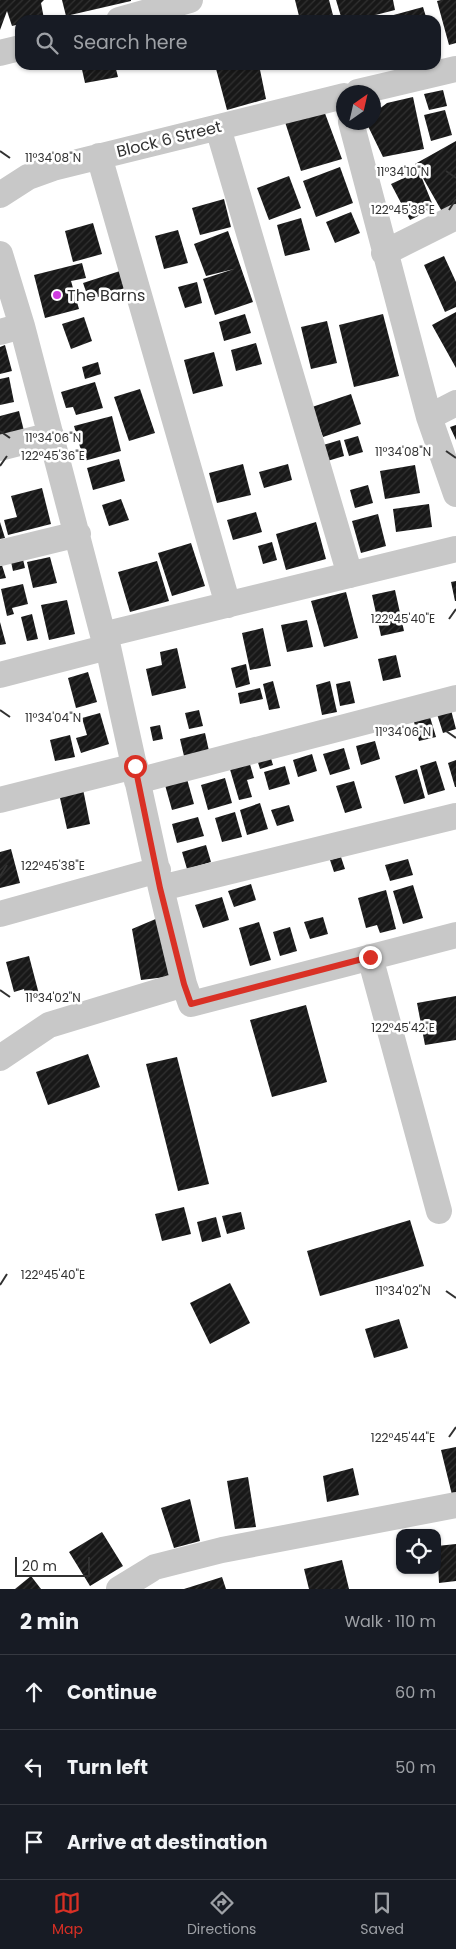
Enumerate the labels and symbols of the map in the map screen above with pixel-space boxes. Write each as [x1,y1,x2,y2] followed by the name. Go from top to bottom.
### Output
[336,85,381,130] north arrow
[114,115,224,163] street label: Block 6 Street
[25,149,81,166] text: 11°34'08"N
[377,163,429,180] text: 11°34'10"N
[371,201,435,218] text: 122°45'38"E
[67,284,145,307] place label: The Barns
[51,289,63,301] marker: The Barns
[25,429,81,446] text: 11°34'06"N
[375,443,431,460] text: 11°34'08"N
[21,447,85,464] text: 122°45'36"E
[371,610,435,627] text: 122°45'40"E
[25,709,81,726] text: 11°34'04"N
[375,723,431,740] text: 11°34'06"N
[124,755,147,778] route start
[21,857,85,874] text: 122°45'38"E
[359,946,382,969] route end
[25,989,81,1006] text: 11°34'02"N
[371,1019,435,1036] text: 122°45'42"E
[21,1266,85,1283] text: 122°45'40"E
[375,1282,431,1299] text: 11°34'02"N
[371,1429,435,1446] text: 122°45'44"E
[15,1554,90,1577] scale bar

